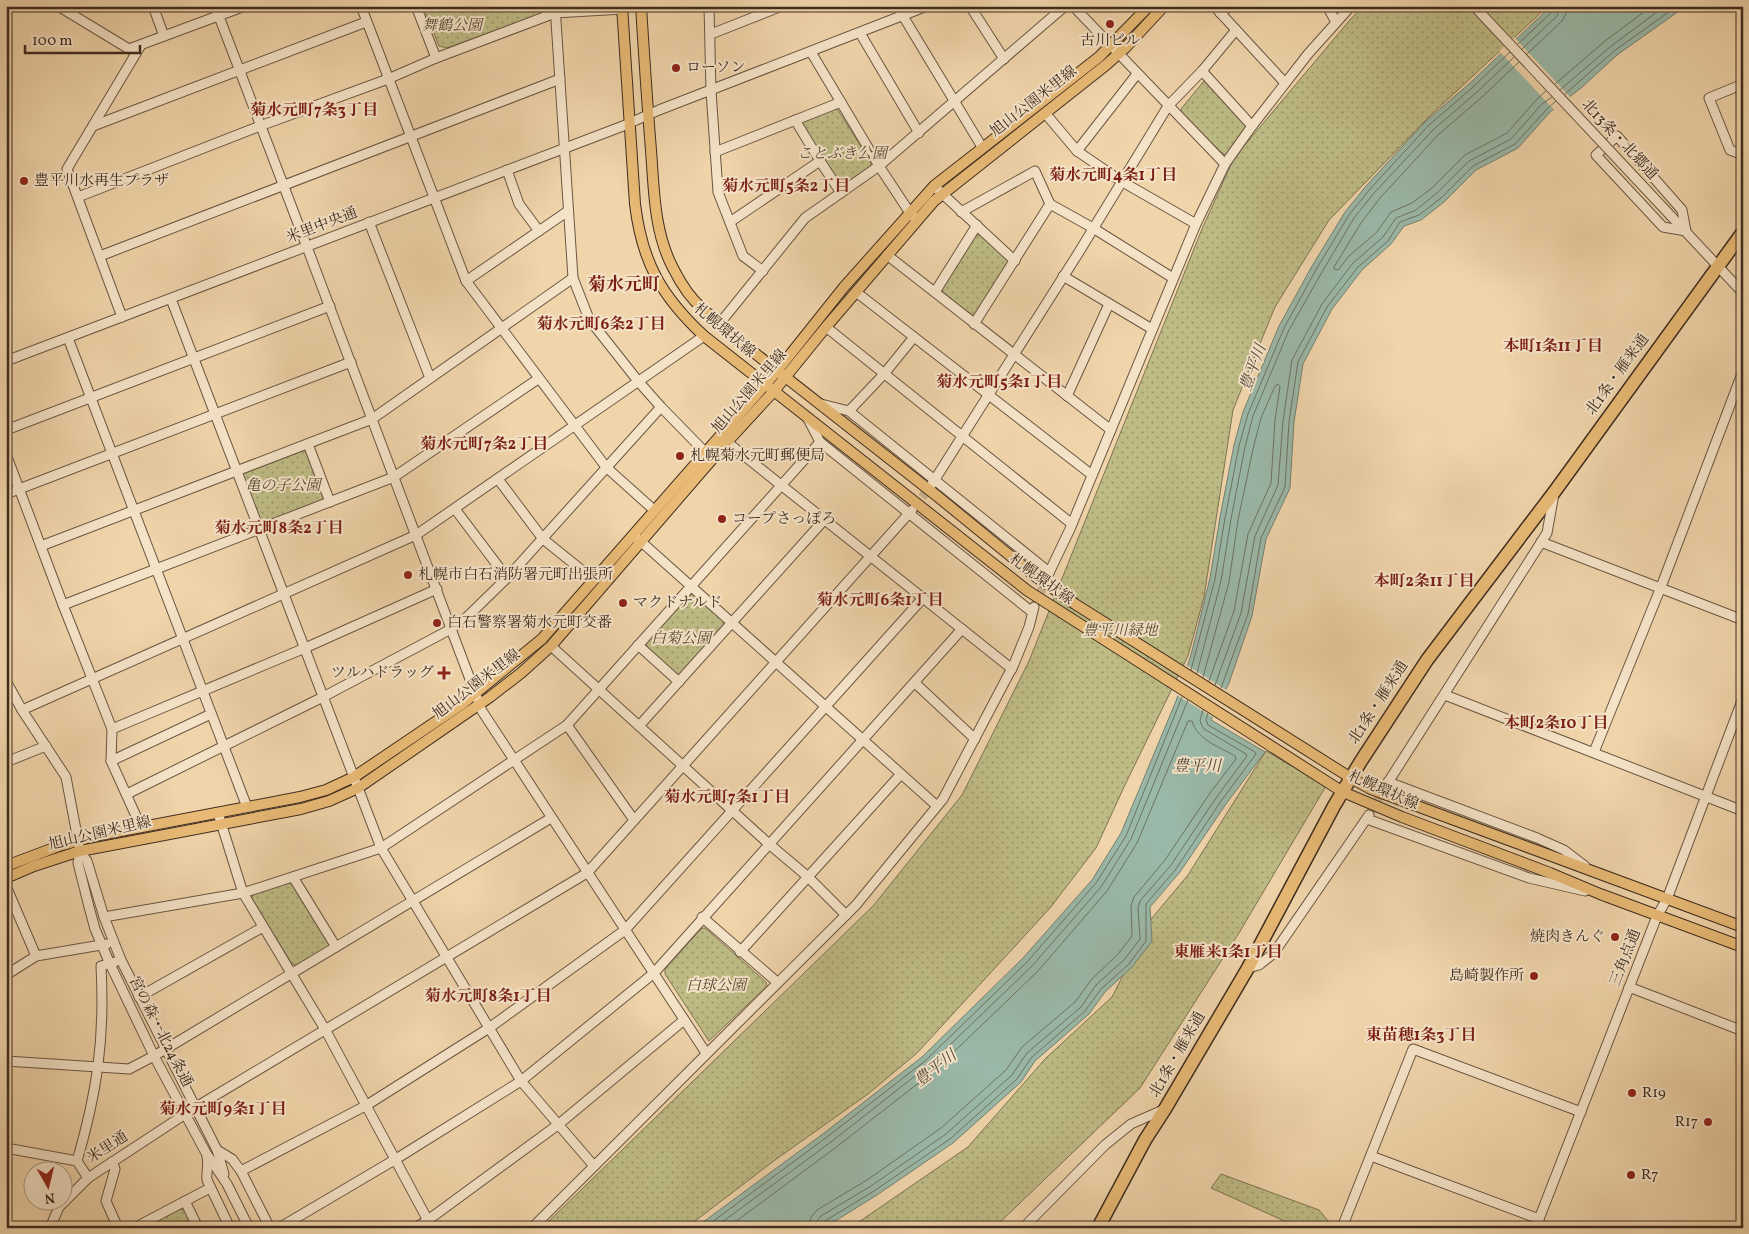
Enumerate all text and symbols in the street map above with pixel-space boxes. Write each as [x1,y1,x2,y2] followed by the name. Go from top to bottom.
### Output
[422,16,485,37] park label: 舞鶴公園
[1104,18,1116,30] marker: 古川ビル
[25,22,140,54] scale bar
[32,31,72,52] text: 100 m
[1080,31,1140,52] place label: 古川ビル
[686,58,745,79] place label: ローソン
[986,61,1082,143] street label: 旭山公園米里線
[670,62,682,74] marker: ローソン
[1576,95,1662,185] street label: 北13条・北郷通
[250,100,378,122] district label: 菊水元町7条3丁目
[797,144,890,165] park label: ことぶき公園
[1049,165,1177,187] district label: 菊水元町4条1丁目
[34,171,169,192] place label: 豊平川水再生プラザ
[18,175,30,187] marker: 豊平川水再生プラザ
[722,176,850,198] district label: 菊水元町5条2丁目
[283,203,361,249] street label: 米里中央通
[588,273,660,298] district label: 菊水元町
[689,299,759,363] street label: 札幌環状線
[536,314,666,336] district label: 菊水元町6条2丁目
[1581,330,1655,420] street label: 北1条・雁来通
[1503,336,1603,358] district label: 本町1条11丁目
[1235,340,1273,394] water label: 豊平川
[708,345,792,439] street label: 旭山公園米里線
[936,372,1062,394] district label: 菊水元町5条1丁目
[420,434,548,456] district label: 菊水元町7条2丁目
[690,446,825,467] place label: 札幌菊水元町郵便局
[674,450,686,462] marker: 札幌菊水元町郵便局
[245,476,323,497] park label: 亀の子公園
[732,509,836,530] place label: コープさっぽろ
[716,513,728,525] marker: コープさっぽろ
[214,518,344,540] district label: 菊水元町8条2丁目
[1004,549,1078,611] street label: 札幌環状線
[418,565,613,586] place label: 札幌市白石消防署元町出張所
[402,569,414,581] marker: 札幌市白石消防署元町出張所
[1373,571,1475,593] district label: 本町2条11丁目
[816,590,944,612] district label: 菊水元町6条1丁目
[633,593,722,614] place label: マクドナルド
[617,597,629,609] marker: マクドナルド
[447,613,612,634] place label: 白石警察署菊水元町交番
[431,617,443,629] marker: 白石警察署菊水元町交番
[1082,621,1159,642] park label: 豊平川緑地
[651,629,714,650] park label: 白菊公園
[429,645,525,725] street label: 旭山公園米里線
[1344,657,1414,749] street label: 北1条・雁来通
[331,663,434,684] place label: ツルハドラッグ
[438,667,450,679] marker: ツルハドラッグ
[1504,713,1608,735] district label: 本町2条10丁目
[1173,756,1223,778] water label: 豊平川
[1344,766,1422,816] street label: 札幌環状線
[664,787,790,809] district label: 菊水元町7条1丁目
[46,812,154,856] street label: 旭山公園米里線
[1605,926,1647,990] street label: 三角点通
[1530,927,1605,948] place label: 焼肉きんぐ
[1609,931,1621,943] marker: 焼肉きんぐ
[1174,942,1282,964] district label: 東雁来1条1丁目
[1449,966,1524,987] place label: 島崎製作所
[1528,970,1540,982] marker: 島崎製作所
[123,973,197,1091] street label: 宮の森・北24条通
[686,976,749,997] park label: 白球公園
[424,986,552,1008] district label: 菊水元町8条1丁目
[1145,1008,1211,1102] street label: 北1条・雁来通
[1366,1025,1476,1047] district label: 東苗穂1条3丁目
[910,1044,963,1092] water label: 豊平川
[1642,1083,1666,1104] place label: R19
[1626,1087,1638,1099] marker: R19
[159,1099,287,1121] district label: 菊水元町9条1丁目
[1675,1112,1698,1133] place label: R17
[1702,1116,1714,1128] marker: R17
[83,1127,133,1169] street label: 米里通
[22,1162,72,1212] north arrow
[1641,1165,1659,1186] place label: R7
[1625,1169,1637,1181] marker: R7
[43,1187,56,1208] text: N

